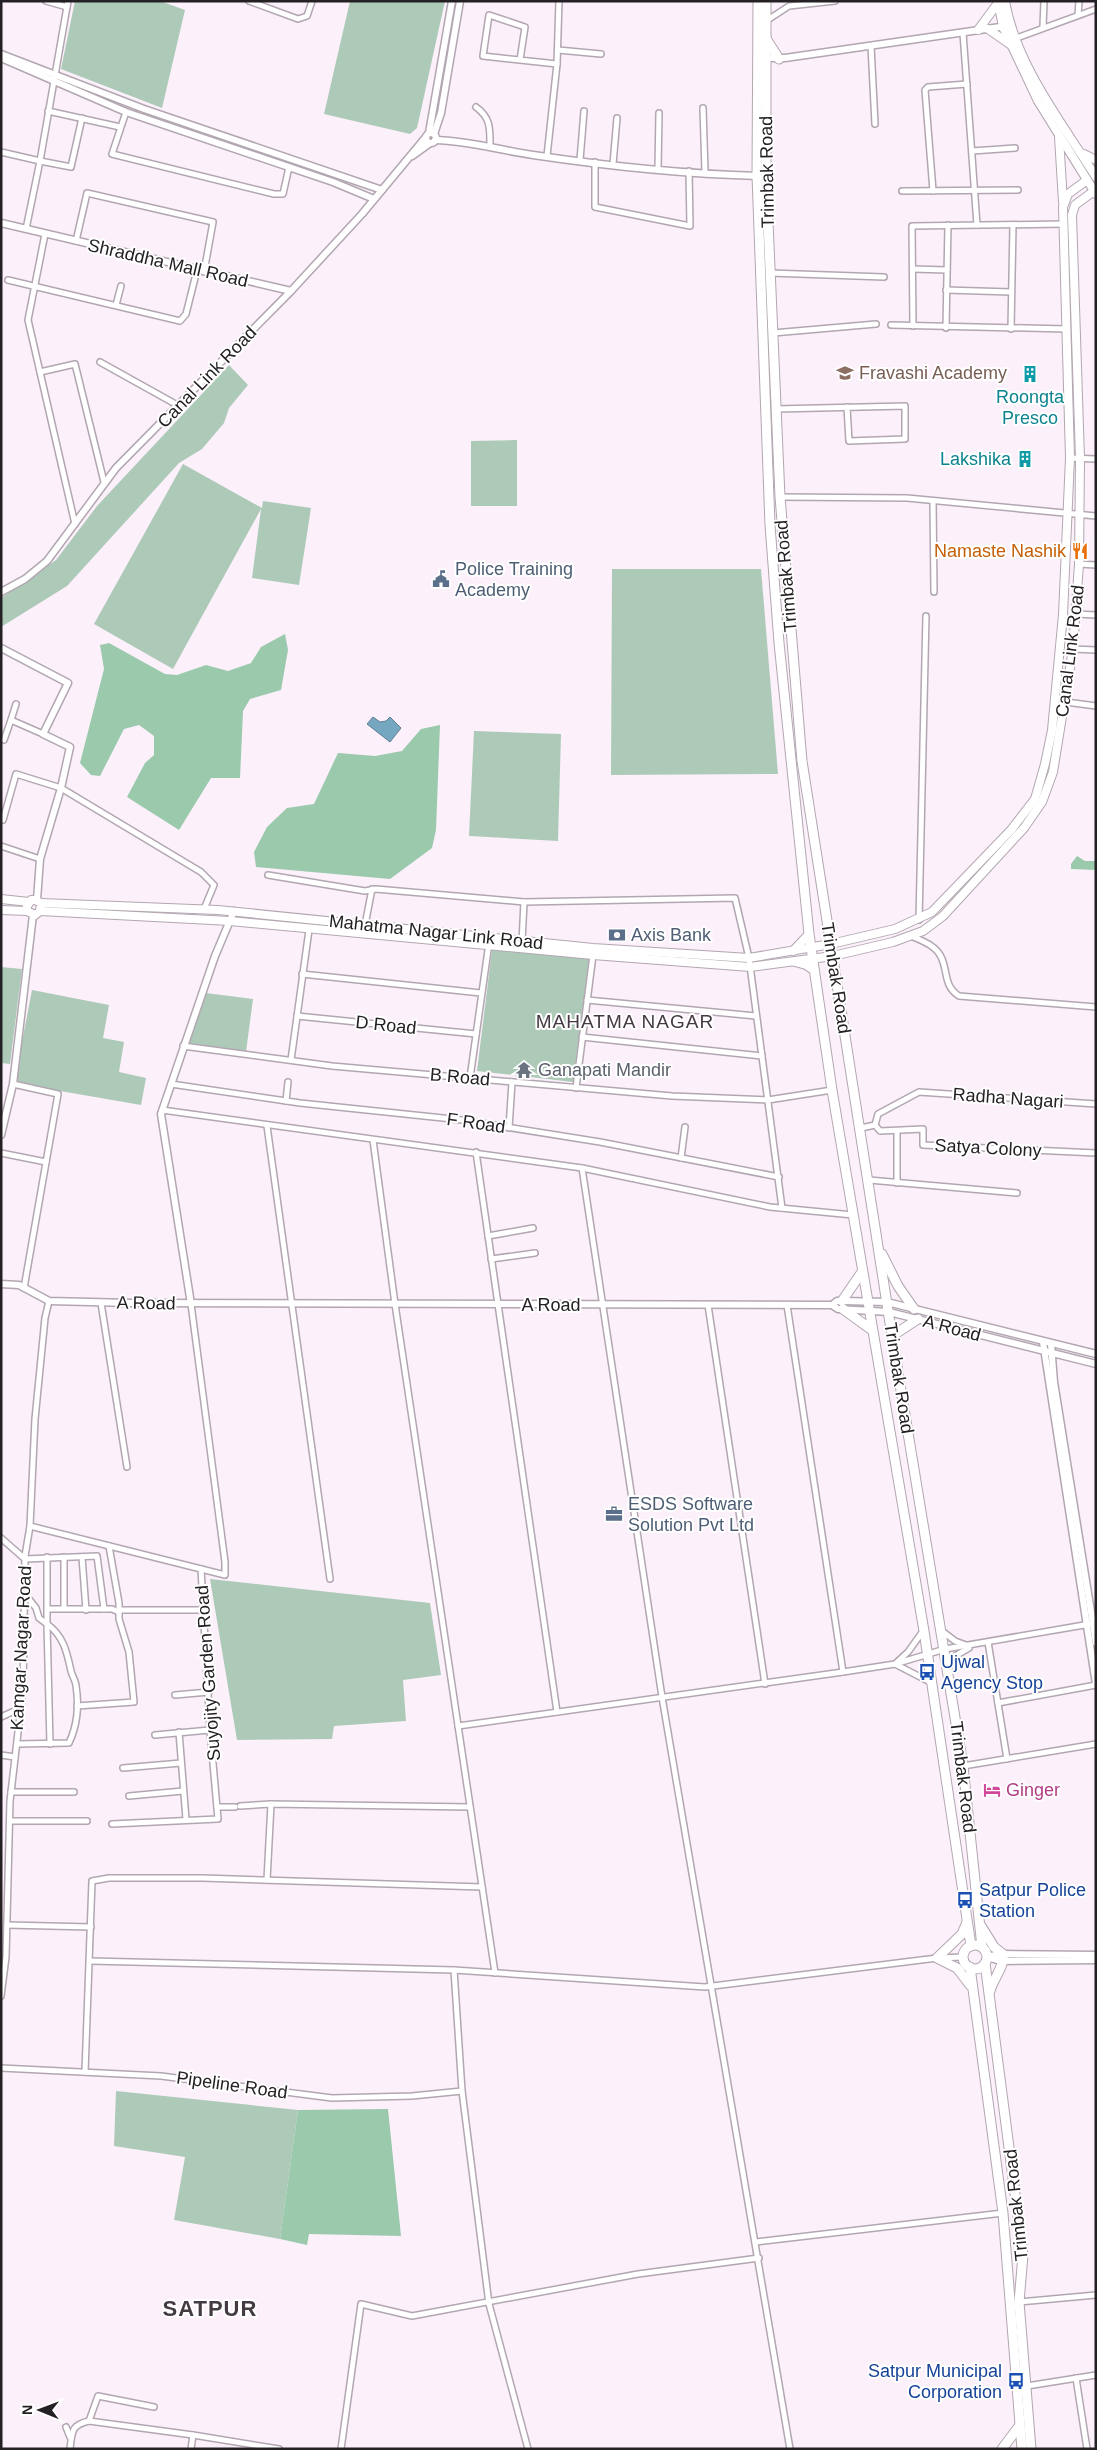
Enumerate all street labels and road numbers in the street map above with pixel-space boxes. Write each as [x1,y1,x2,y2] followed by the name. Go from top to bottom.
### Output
[756,116,778,228] street label: Trimbak Road
[86,235,250,291] street label: Shraddha Mall Road
[154,322,260,432] street label: Canal Link Road
[771,519,801,633] street label: Trimbak Road
[1052,584,1088,718] street label: Canal Link Road
[328,911,544,953] street label: Mahatma Nagar Link Road
[817,921,855,1035] street label: Trimbak Road
[355,1012,417,1038] street label: D Road
[429,1064,491,1090] street label: B Road
[952,1084,1064,1112] street label: Radha Nagari
[445,1109,507,1137] street label: F Road
[934,1135,1042,1161] street label: Satya Colony
[116,1292,176,1314] street label: A Road
[521,1295,581,1315] street label: A Road
[921,1311,983,1345] street label: A Road
[880,1321,918,1435] street label: Trimbak Road
[7,1565,35,1731] street label: Kamgar Nagar Road
[192,1584,224,1762] street label: Suyojity Garden Road
[946,1720,980,1834] street label: Trimbak Road
[175,2067,289,2103] street label: Pipeline Road
[1000,2148,1032,2262] street label: Trimbak Road

